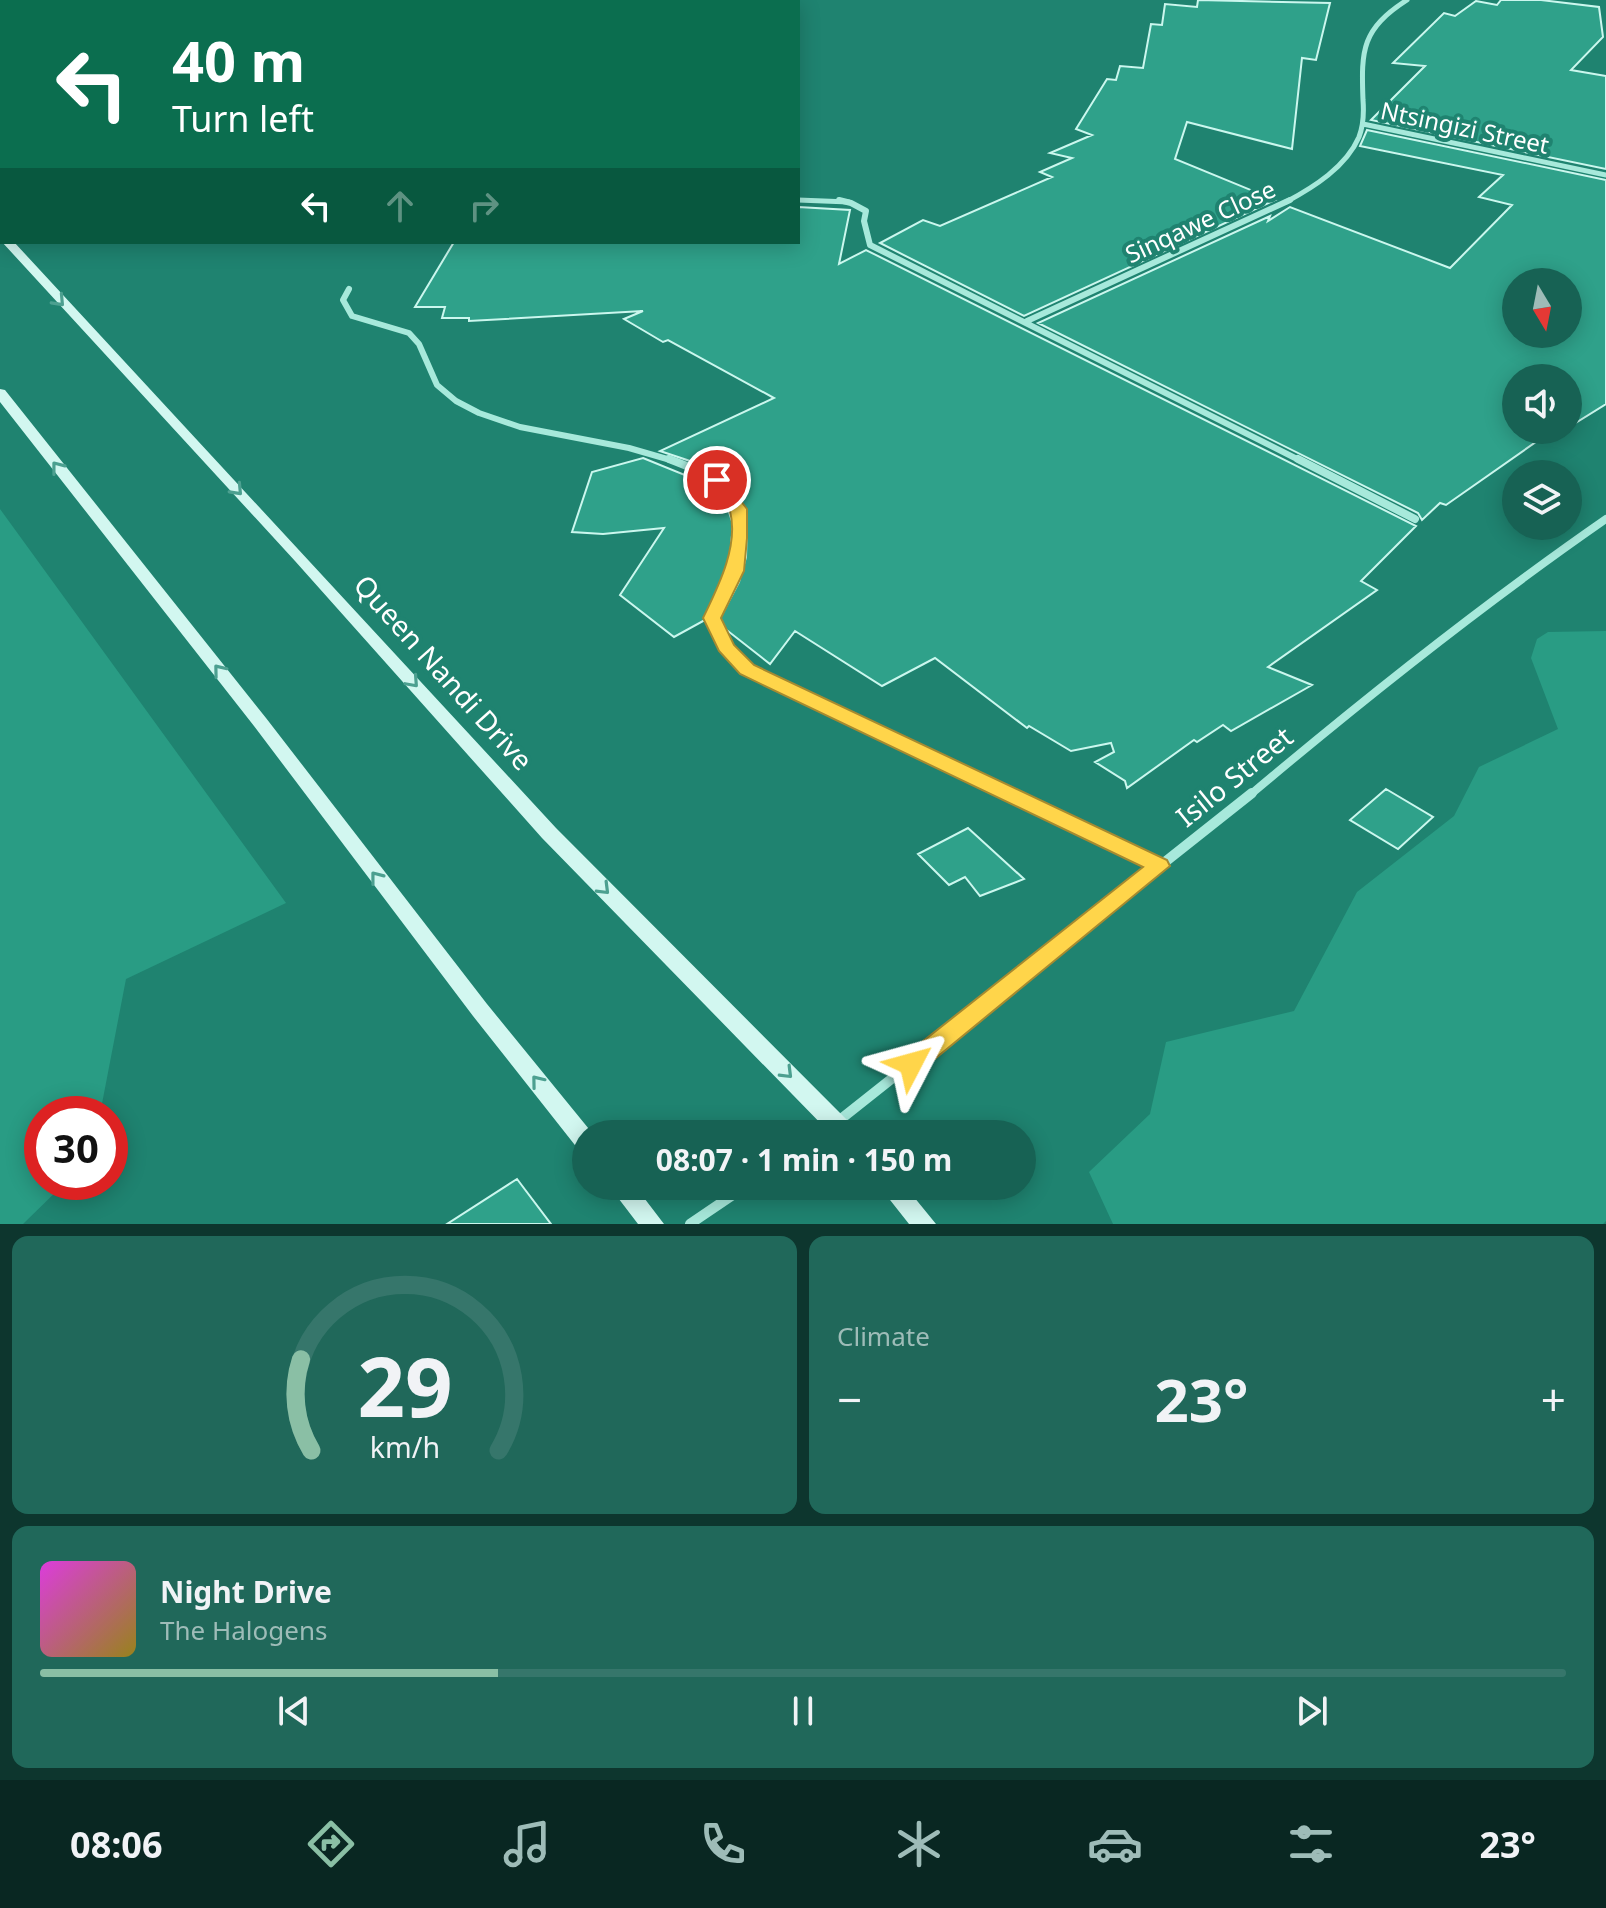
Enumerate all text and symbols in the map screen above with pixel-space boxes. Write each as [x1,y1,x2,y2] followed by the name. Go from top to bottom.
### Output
[172,22,305,98] text: 40 m
[40,32,144,136] icon: left
[1378,93,1552,161] street label: Ntsingizi Street
[172,94,314,143] text: Turn left
[1120,172,1280,270] street label: Sinqawe Close
[294,184,338,228] icon: left
[378,184,422,228] icon: ahead
[462,184,506,228] icon: right
[1502,268,1582,348] north arrow
[1502,268,1582,540] map controls
[50,291,64,306] one-way arrow
[1502,364,1582,444] button: sound
[683,446,751,514] pin
[695,458,739,502] icon: arrive
[1502,460,1582,540] button: layers
[52,461,67,476] one-way arrow
[228,481,242,496] one-way arrow
[346,566,542,778] street label: Queen Nandi Drive
[214,664,228,679] one-way arrow
[403,673,418,687] one-way arrow
[1168,717,1300,835] street label: Isilo Street
[372,871,386,886] one-way arrow
[595,880,609,894] one-way arrow
[869,1022,953,1106] position arrow
[778,1064,792,1078] one-way arrow
[532,1076,547,1090] one-way arrow
[24,1096,128,1200] speed limit sign: 30
[656,1139,952,1180] text: 08:07 · 1 min · 150 m
[837,1318,930,1354] text: Climate
[357,1328,452,1441] text: 29
[1154,1358,1249,1440] text: 23°
[837,1369,862,1429] text: −
[1541,1369,1566,1429] text: +
[369,1427,440,1466] text: km/h
[160,1571,332,1612] text: Night Drive
[160,1612,327,1648] text: The Halogens
[272,1689,316,1733] icon: previous
[781,1689,825,1733] icon: pause
[1290,1689,1334,1733] icon: next
[303,1816,359,1872] icon: directions
[499,1816,555,1872] icon: music
[695,1816,751,1872] icon: phone
[891,1816,947,1872] icon: climate
[1087,1816,1143,1872] icon: car
[1283,1816,1339,1872] icon: filters
[70,1820,163,1869] text: 08:06
[1479,1820,1536,1869] text: 23°

